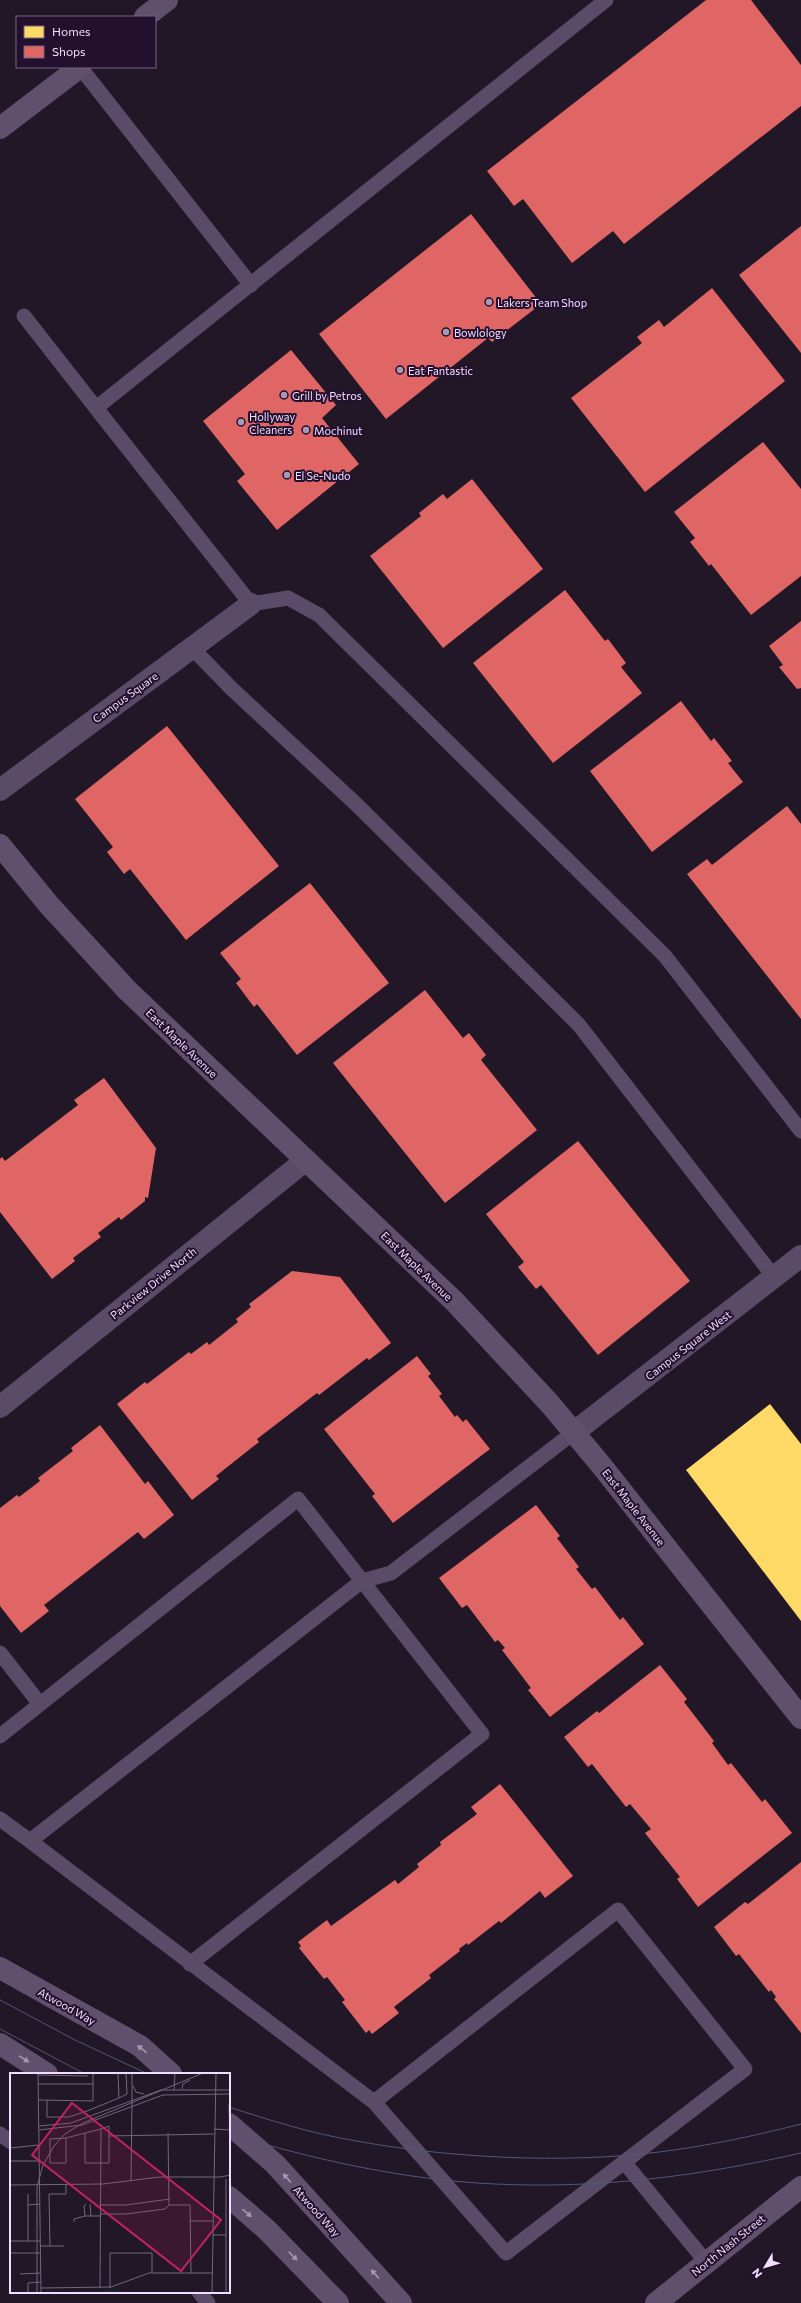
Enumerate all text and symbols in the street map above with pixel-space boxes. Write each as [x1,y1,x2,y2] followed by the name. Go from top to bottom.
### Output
[16,16,156,68] legend
[52,24,90,38] text: Homes
[52,44,86,58] text: Shops
[497,296,587,309] place label: Lakers Team Shop
[484,297,494,307] marker: Lakers Team Shop
[454,326,507,339] place label: Bowlology
[441,327,451,337] marker: Bowlology
[408,364,473,377] place label: Eat Fantastic
[395,365,405,375] marker: Eat Fantastic
[292,389,362,402] place label: Grill by Petros
[279,390,289,400] marker: Grill by Petros
[249,410,295,436] place label: Hollyway Cleaners
[236,417,246,427] marker: Hollyway Cleaners
[314,424,363,437] place label: Mochinut
[301,425,311,435] marker: Mochinut
[295,469,351,482] place label: El Se-Nudo
[282,470,292,480] marker: El Se-Nudo
[90,669,160,725] street label: Campus Square
[144,1006,220,1080] street label: East Maple Avenue
[379,1229,455,1303] street label: East Maple Avenue
[107,1244,199,1322] street label: Parkview Drive North
[643,1307,734,1383] street label: Campus Square West
[600,1466,668,1548] street label: East Maple Avenue
[36,1985,98,2027] street label: Atwood Way
[136,2044,147,2053] one-way arrow
[18,2055,29,2063] one-way arrow
[10,2073,230,2293] inset map
[283,2173,292,2183] one-way arrow
[291,2183,343,2239] street label: Atwood Way
[243,2208,252,2217] one-way arrow
[689,2211,767,2279] street label: North Nash Street
[745,2247,785,2287] north arrow
[288,2252,298,2261] one-way arrow
[370,2269,379,2279] one-way arrow

